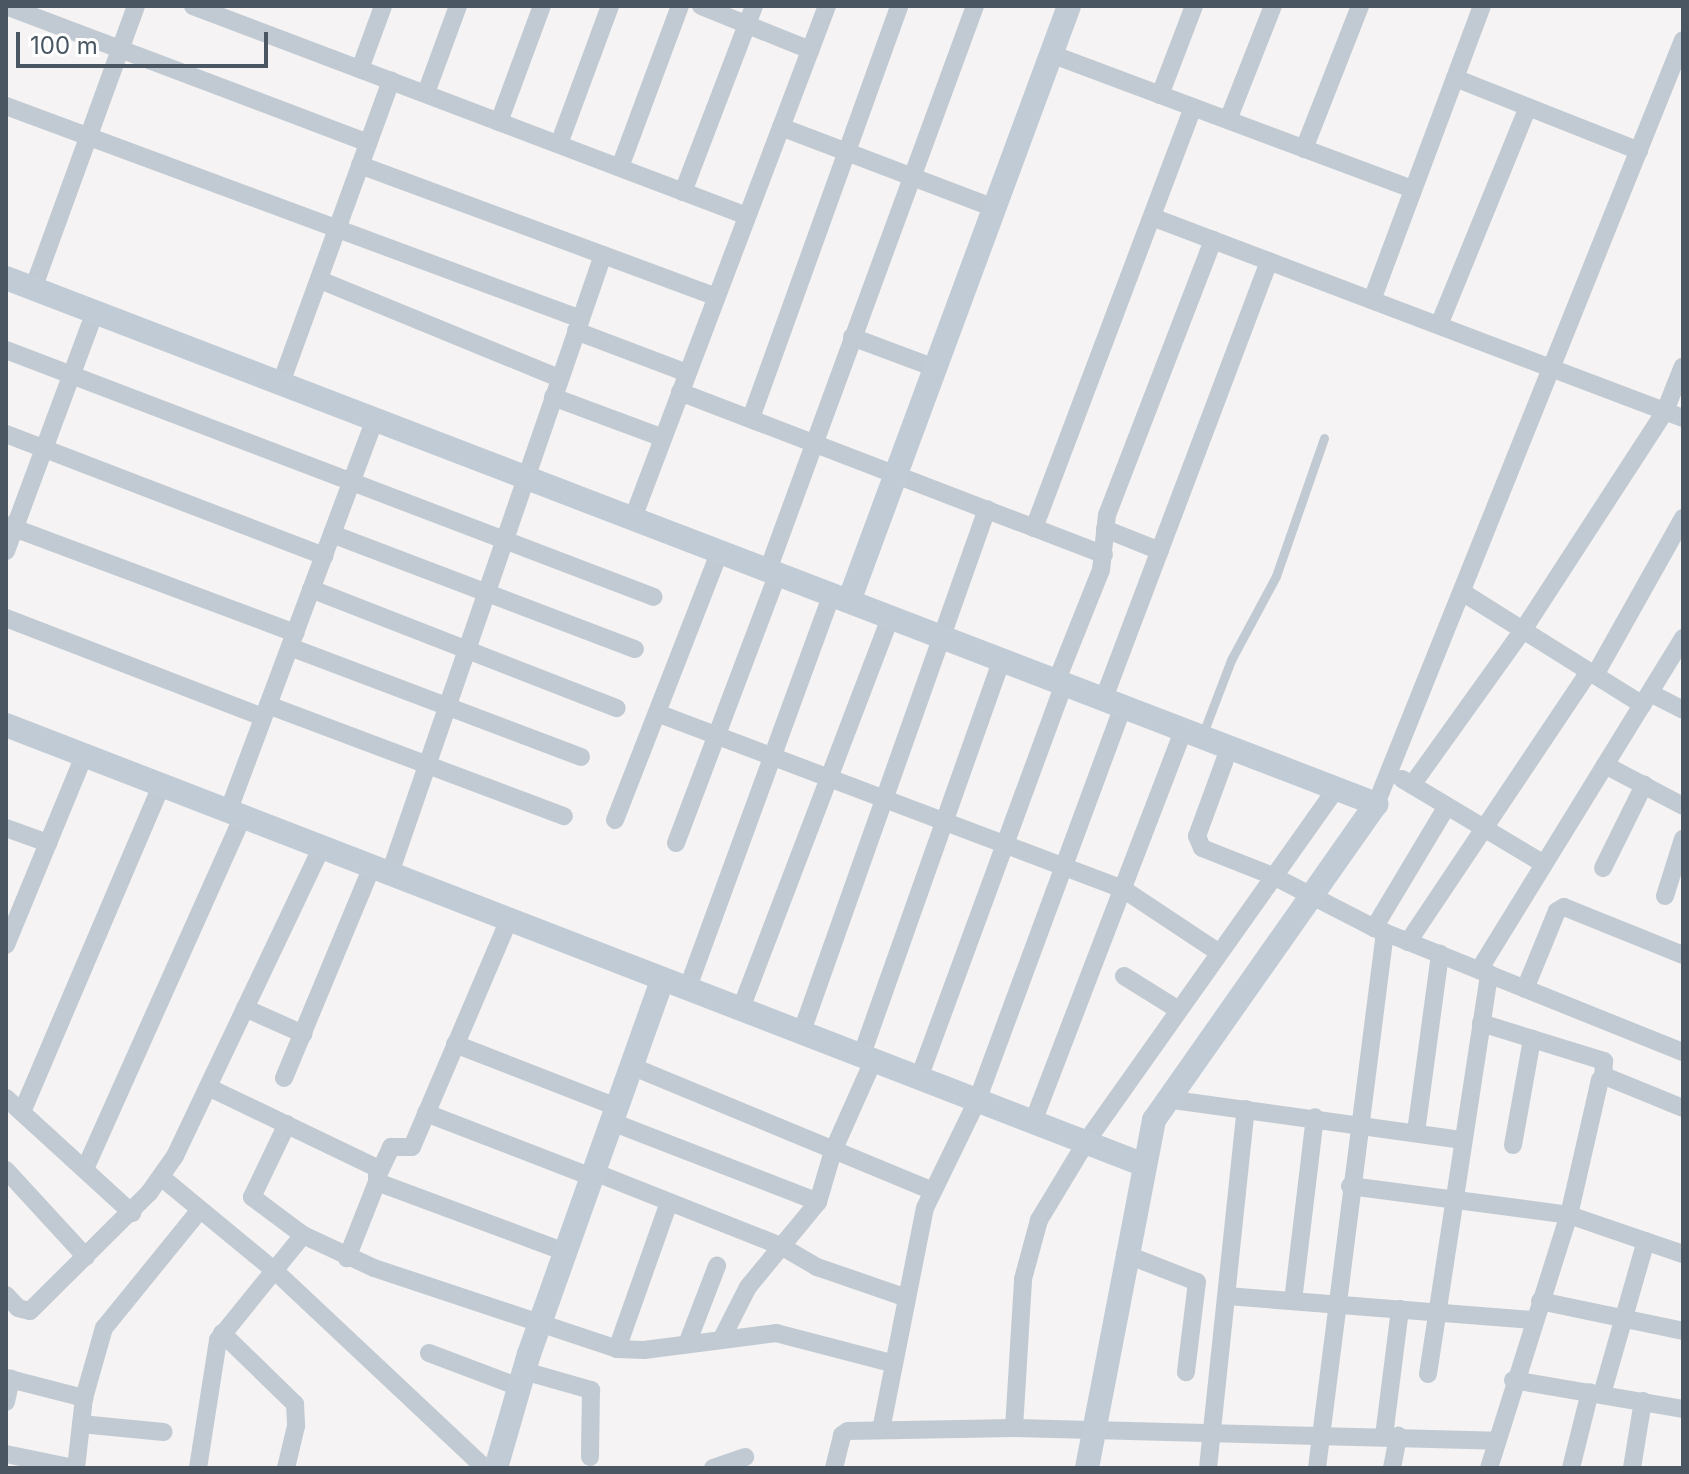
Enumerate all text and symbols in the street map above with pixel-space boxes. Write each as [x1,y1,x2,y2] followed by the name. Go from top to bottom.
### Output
[20,16,272,66] scale bar
[30,31,98,60] text: 100 m

